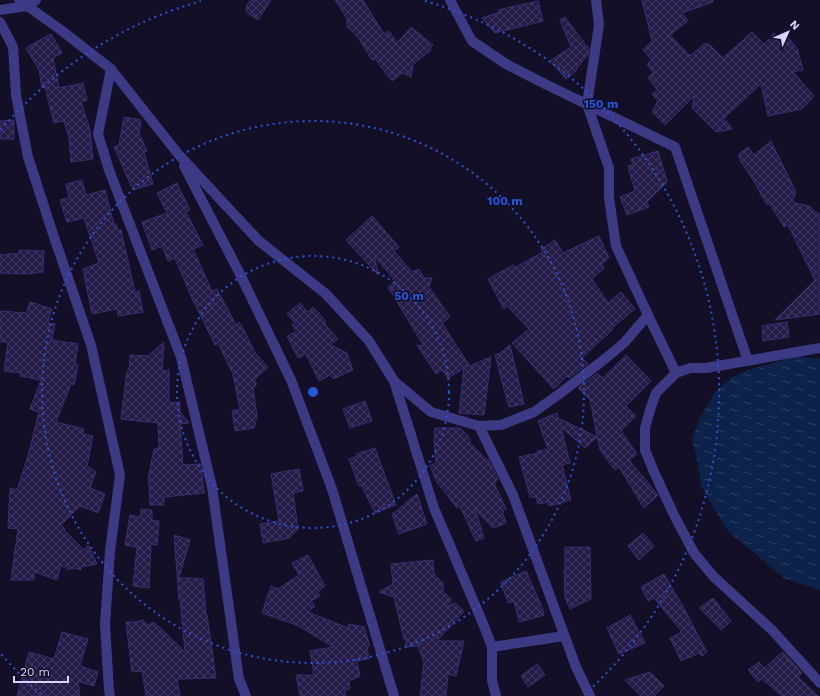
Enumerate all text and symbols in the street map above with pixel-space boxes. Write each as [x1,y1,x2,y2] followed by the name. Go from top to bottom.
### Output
[768,12,808,52] north arrow
[787,18,802,33] text: N
[584,97,618,111] text: 150 m
[487,194,523,208] text: 100 m
[394,289,424,303] text: 50 m
[306,385,320,399] centre of rings
[14,658,68,684] scale bar
[20,665,50,679] text: 20 m

